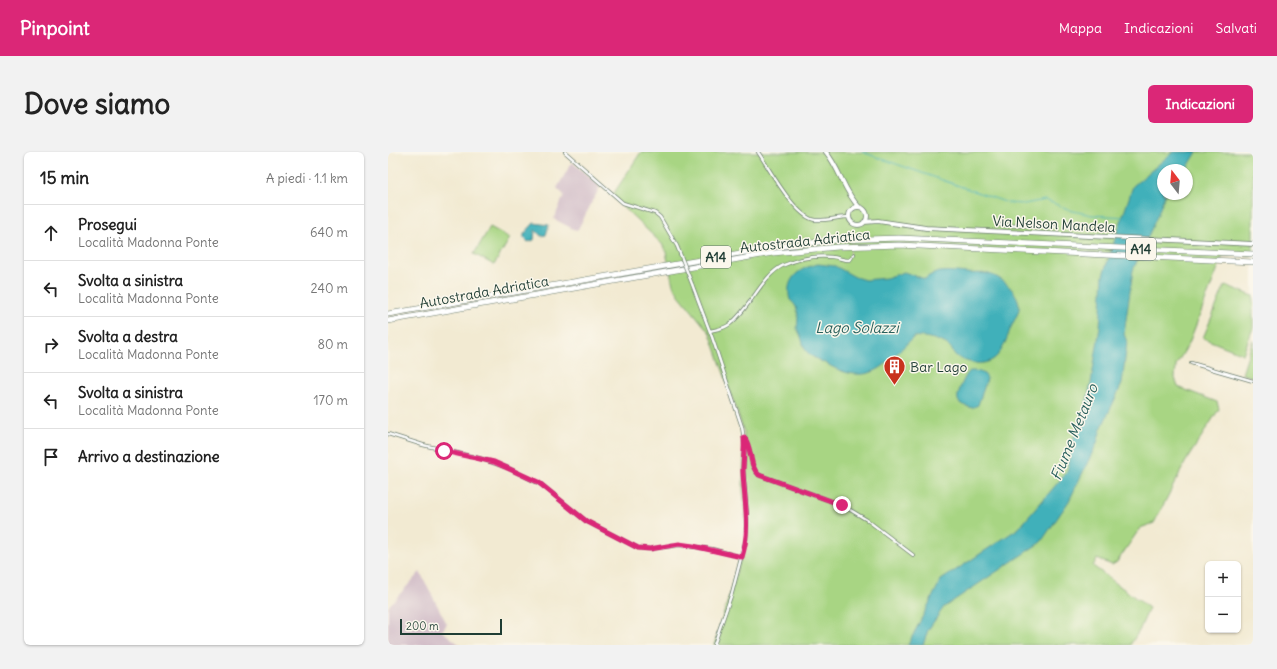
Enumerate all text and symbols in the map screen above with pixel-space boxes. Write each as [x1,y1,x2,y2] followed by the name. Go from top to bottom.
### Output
[20,16,90,40] text: Pinpoint
[1059,19,1102,37] text: Mappa
[1124,19,1194,37] text: Indicazioni
[1216,19,1257,37] text: Salvati
[1148,85,1253,123] button: Indicazioni
[24,86,170,122] text: Dove siamo
[1157,164,1193,200] north arrow
[40,167,89,189] text: 15 min
[266,170,348,187] text: A piedi · 1.1 km
[992,212,1116,236] street label: Via Nelson Mandela
[78,215,137,234] text: Prosegui
[40,222,62,244] icon: ahead
[310,224,348,241] text: 640 m
[739,225,871,257] street label: Autostrada Adriatica
[78,234,219,251] text: Località Madonna Ponte
[1126,238,1156,260] road number: A14
[701,246,731,268] road number: A14
[78,271,183,290] text: Svolta a sinistra
[418,272,550,312] street label: Autostrada Adriatica
[40,278,62,300] icon: left
[311,280,348,297] text: 240 m
[78,290,219,307] text: Località Madonna Ponte
[815,318,900,337] water label: Lago Solazzi
[78,327,178,346] text: Svolta a destra
[40,334,62,356] icon: right
[317,336,348,353] text: 80 m
[78,346,219,363] text: Località Madonna Ponte
[881,354,907,387] building icon: Bar Lago
[910,358,967,376] place label: Bar Lago
[1046,380,1103,483] water label: Fiume Metauro
[78,383,183,402] text: Svolta a sinistra
[40,390,62,412] icon: left
[313,392,348,409] text: 170 m
[78,402,219,419] text: Località Madonna Ponte
[435,442,453,460] route start
[40,446,62,468] icon: arrive
[78,447,220,466] text: Arrivo a destinazione
[833,496,851,514] route end
[1205,561,1241,633] map controls
[1205,561,1241,597] button: +
[1205,597,1241,633] button: −
[400,617,502,636] scale bar
[406,619,439,633] text: 200 m

